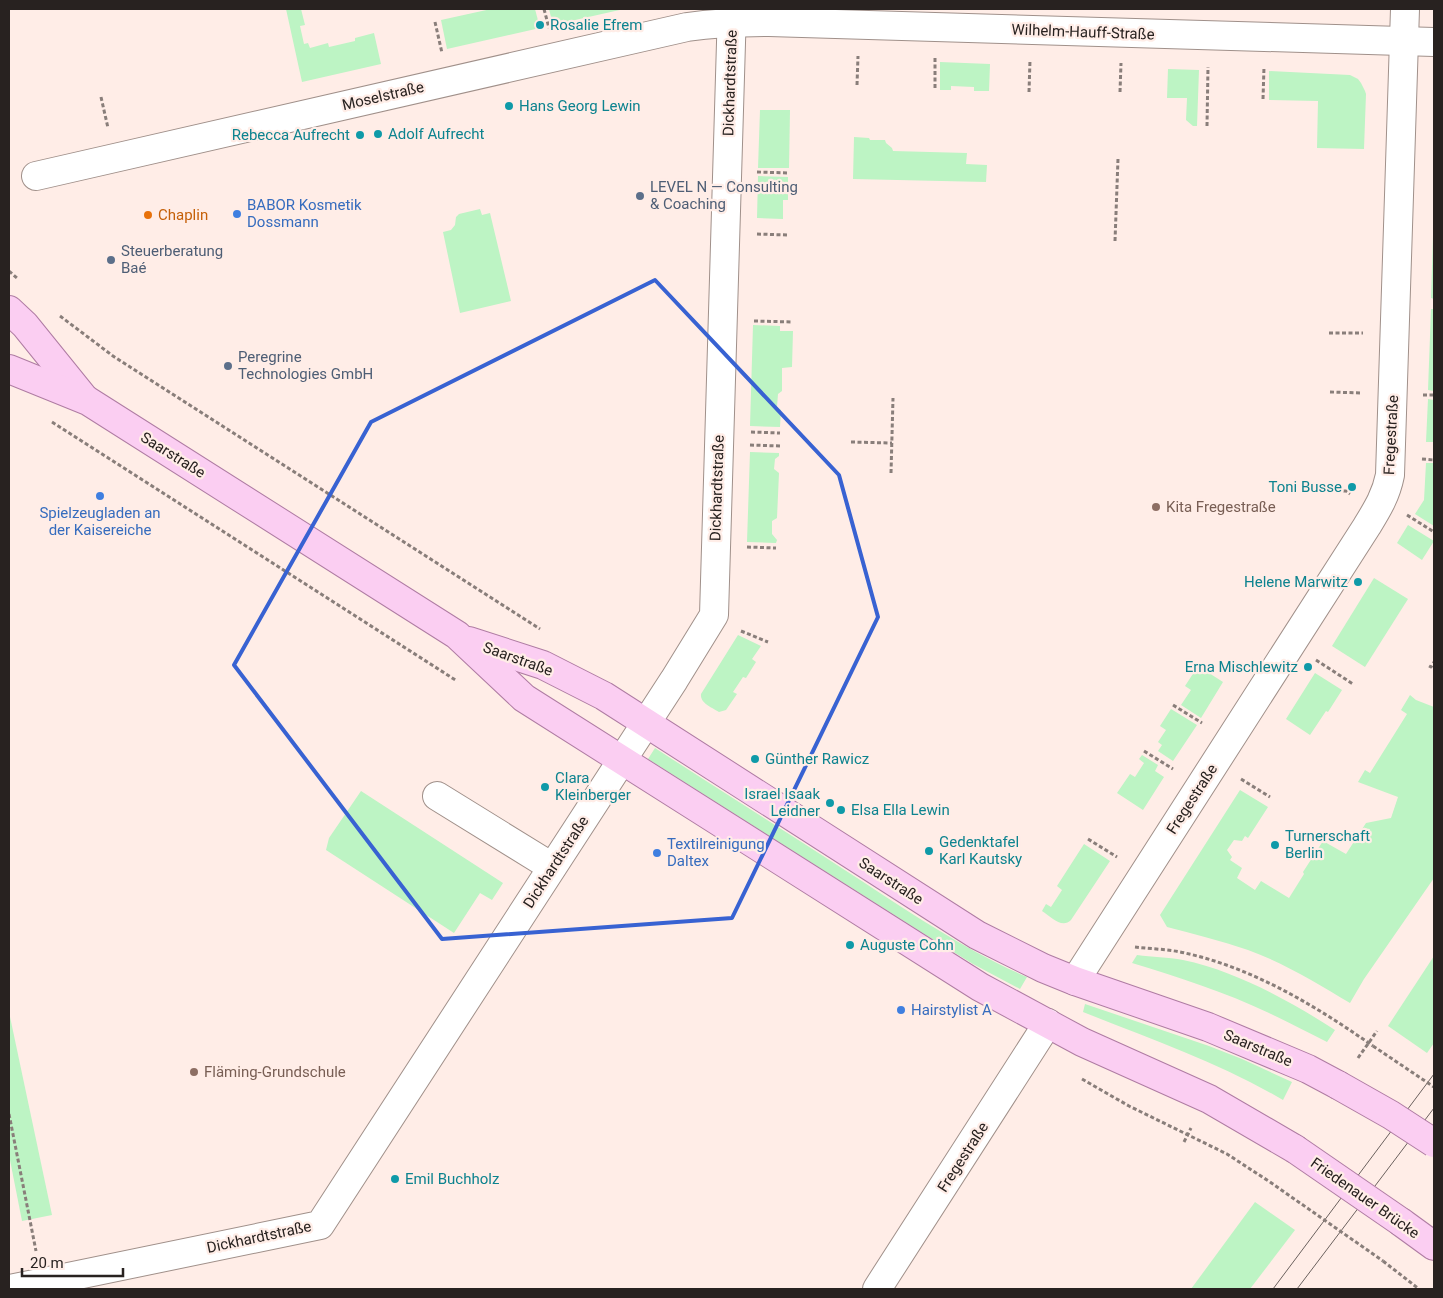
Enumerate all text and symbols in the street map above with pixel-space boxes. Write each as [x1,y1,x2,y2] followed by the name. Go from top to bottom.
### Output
[550,16,642,34] place label: Rosalie Efrem
[534,19,546,31] marker: Rosalie Efrem
[1011,21,1155,43] street label: Wilhelm-Hauff-Straße
[719,30,741,136] street label: Dickhardtstraße
[340,78,426,114] street label: Moselstraße
[519,97,641,115] place label: Hans Georg Lewin
[503,100,515,112] marker: Hans Georg Lewin
[388,125,485,143] place label: Adolf Aufrecht
[232,126,350,144] place label: Rebecca Aufrecht
[372,128,384,140] marker: Adolf Aufrecht
[354,129,366,141] marker: Rebecca Aufrecht
[650,178,798,213] place label: LEVEL N — Consulting & Coaching
[634,190,646,202] marker: LEVEL N — Consulting & Coaching
[247,196,362,231] place label: BABOR Kosmetik Dossmann
[158,206,208,224] place label: Chaplin
[231,208,243,220] marker: BABOR Kosmetik Dossmann
[142,209,154,221] marker: Chaplin
[121,242,223,277] place label: Steuerberatung Baé
[105,254,117,266] marker: Steuerberatung Baé
[238,348,373,383] place label: Peregrine Technologies GmbH
[222,360,234,372] marker: Peregrine Technologies GmbH
[1380,395,1402,475] street label: Fregestraße
[137,428,209,482] street label: Saarstraße
[706,435,728,541] street label: Dickhardtstraße
[1269,478,1342,496] place label: Toni Busse
[1346,481,1358,493] marker: Toni Busse
[94,490,106,502] marker: Spielzeugladen an der Kaisereiche
[1166,498,1276,516] place label: Kita Fregestraße
[1150,501,1162,513] marker: Kita Fregestraße
[39,504,161,539] place label: Spielzeugladen an der Kaisereiche
[1244,573,1348,591] place label: Helene Marwitz
[1352,576,1364,588] marker: Helene Marwitz
[481,638,555,680] street label: Saarstraße
[1185,658,1298,676] place label: Erna Mischlewitz
[1302,661,1314,673] marker: Erna Mischlewitz
[765,750,869,768] place label: Günther Rawicz
[749,753,761,765] marker: Günther Rawicz
[1163,761,1221,837] street label: Fregestraße
[555,769,631,804] place label: Clara Kleinberger
[539,781,551,793] marker: Clara Kleinberger
[744,785,820,820] place label: Israel Isaak Leidner
[824,797,836,809] marker: Israel Isaak Leidner
[851,801,950,819] place label: Elsa Ella Lewin
[835,804,847,816] marker: Elsa Ella Lewin
[520,813,592,911] street label: Dickhardtstraße
[1285,827,1370,862] place label: Turnerschaft Berlin
[939,833,1022,868] place label: Gedenktafel Karl Kautsky
[667,835,765,870] place label: Textilreinigung Daltex
[1269,839,1281,851] marker: Turnerschaft Berlin
[923,845,935,857] marker: Gedenktafel Karl Kautsky
[651,847,663,859] marker: Textilreinigung Daltex
[856,854,926,908] street label: Saarstraße
[860,936,954,954] place label: Auguste Cohn
[844,939,856,951] marker: Auguste Cohn
[911,1001,992,1019] place label: Hairstylist A
[895,1004,907,1016] marker: Hairstylist A
[1221,1025,1295,1071] street label: Saarstraße
[204,1063,346,1081] place label: Fläming-Grundschule
[188,1066,200,1078] marker: Fläming-Grundschule
[934,1119,992,1195] street label: Fregestraße
[1307,1154,1423,1242] street label: Friedenauer Brücke
[405,1170,499,1188] place label: Emil Buchholz
[389,1173,401,1185] marker: Emil Buchholz
[205,1217,313,1257] street label: Dickhardtstraße
[22,1246,124,1278] scale bar
[30,1254,64,1272] text: 20 m

